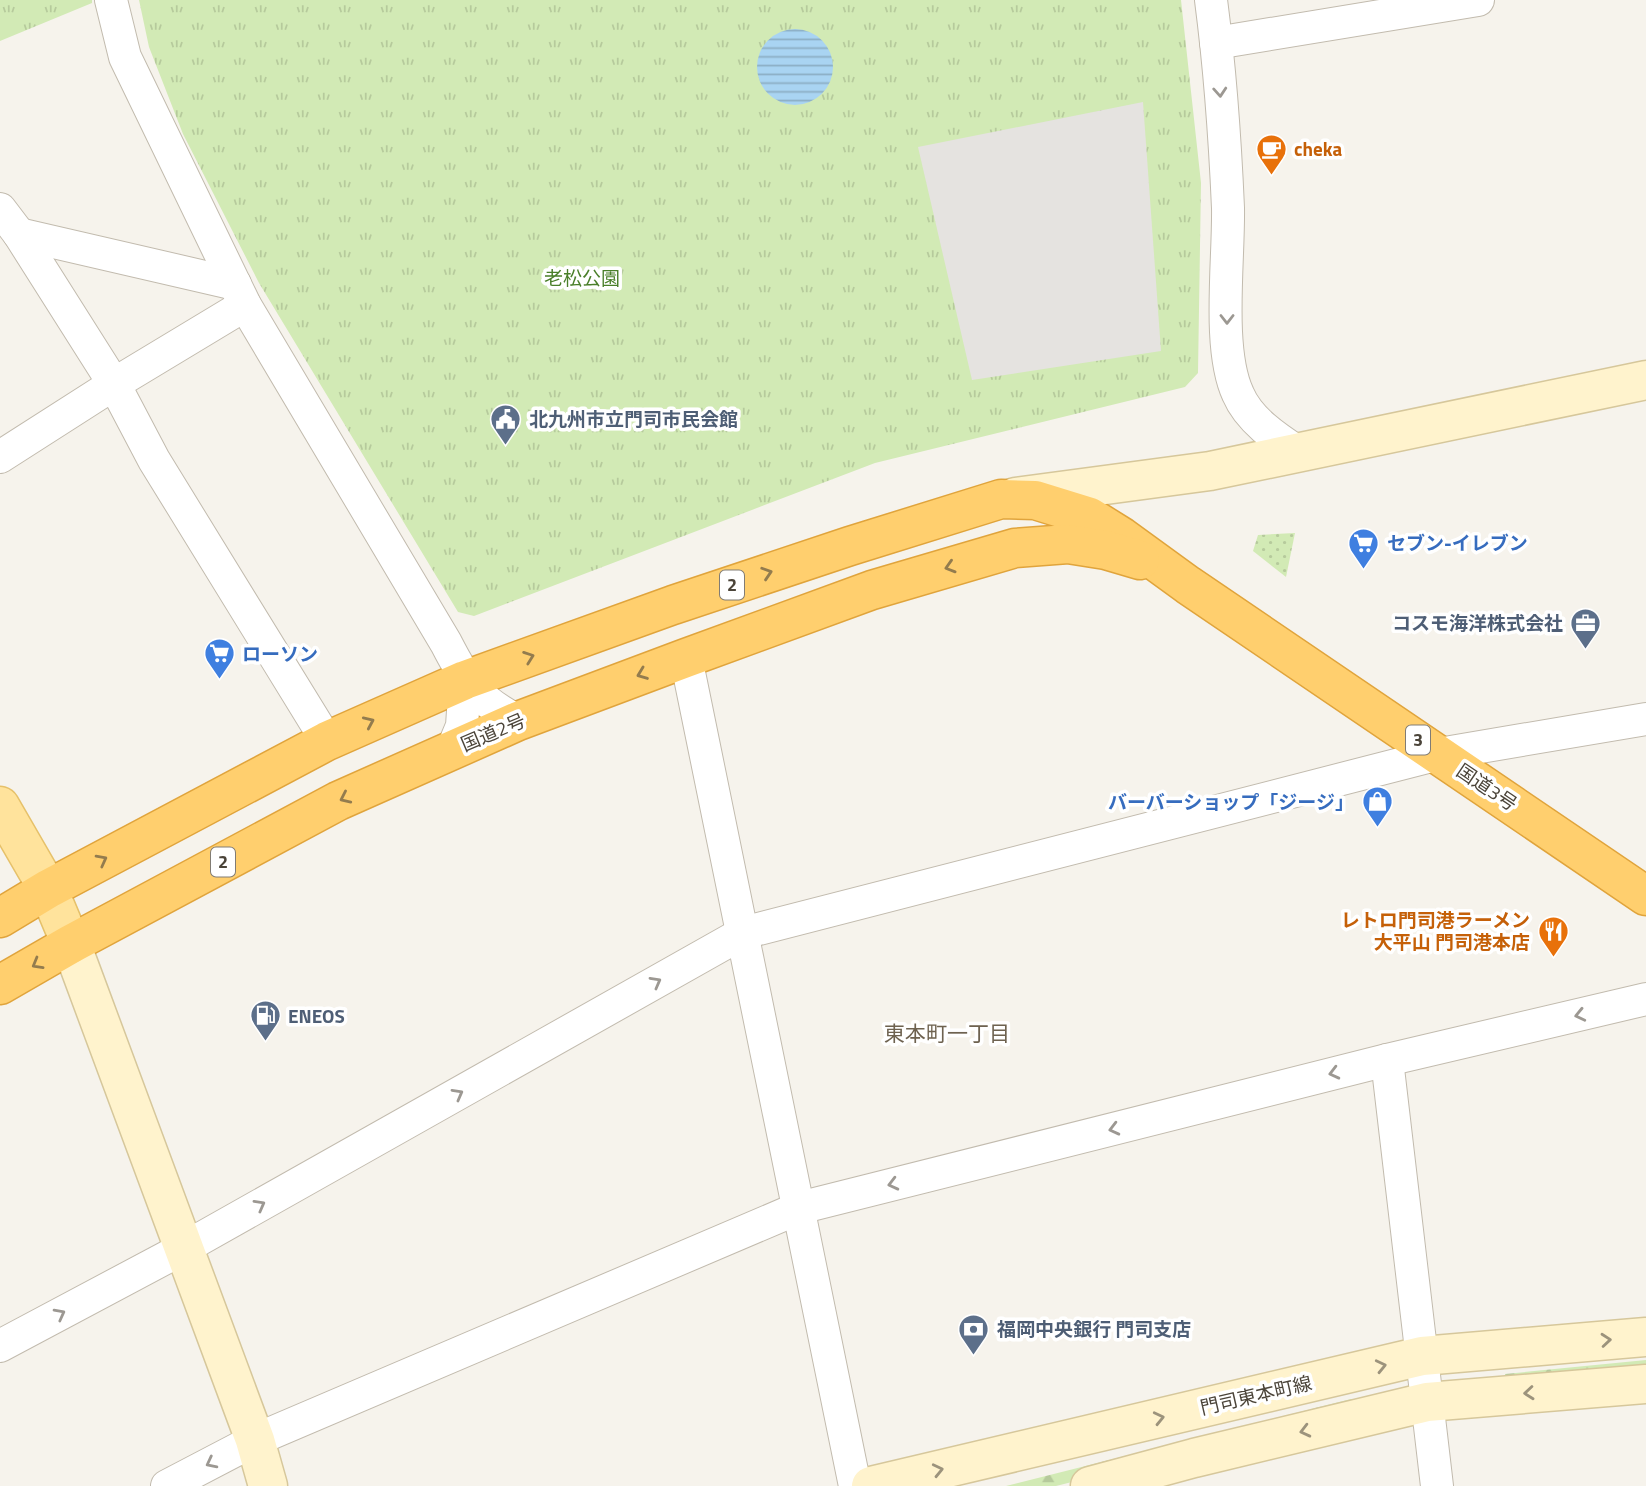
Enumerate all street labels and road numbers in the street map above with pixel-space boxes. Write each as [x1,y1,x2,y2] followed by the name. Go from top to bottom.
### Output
[720,570,744,600] road number: 2
[456,705,530,758] street label: 国道2号
[1406,726,1430,754] road number: 3
[1451,756,1523,818] street label: 国道3号
[211,848,235,876] road number: 2
[1197,1368,1315,1421] street label: 門司東本町線

